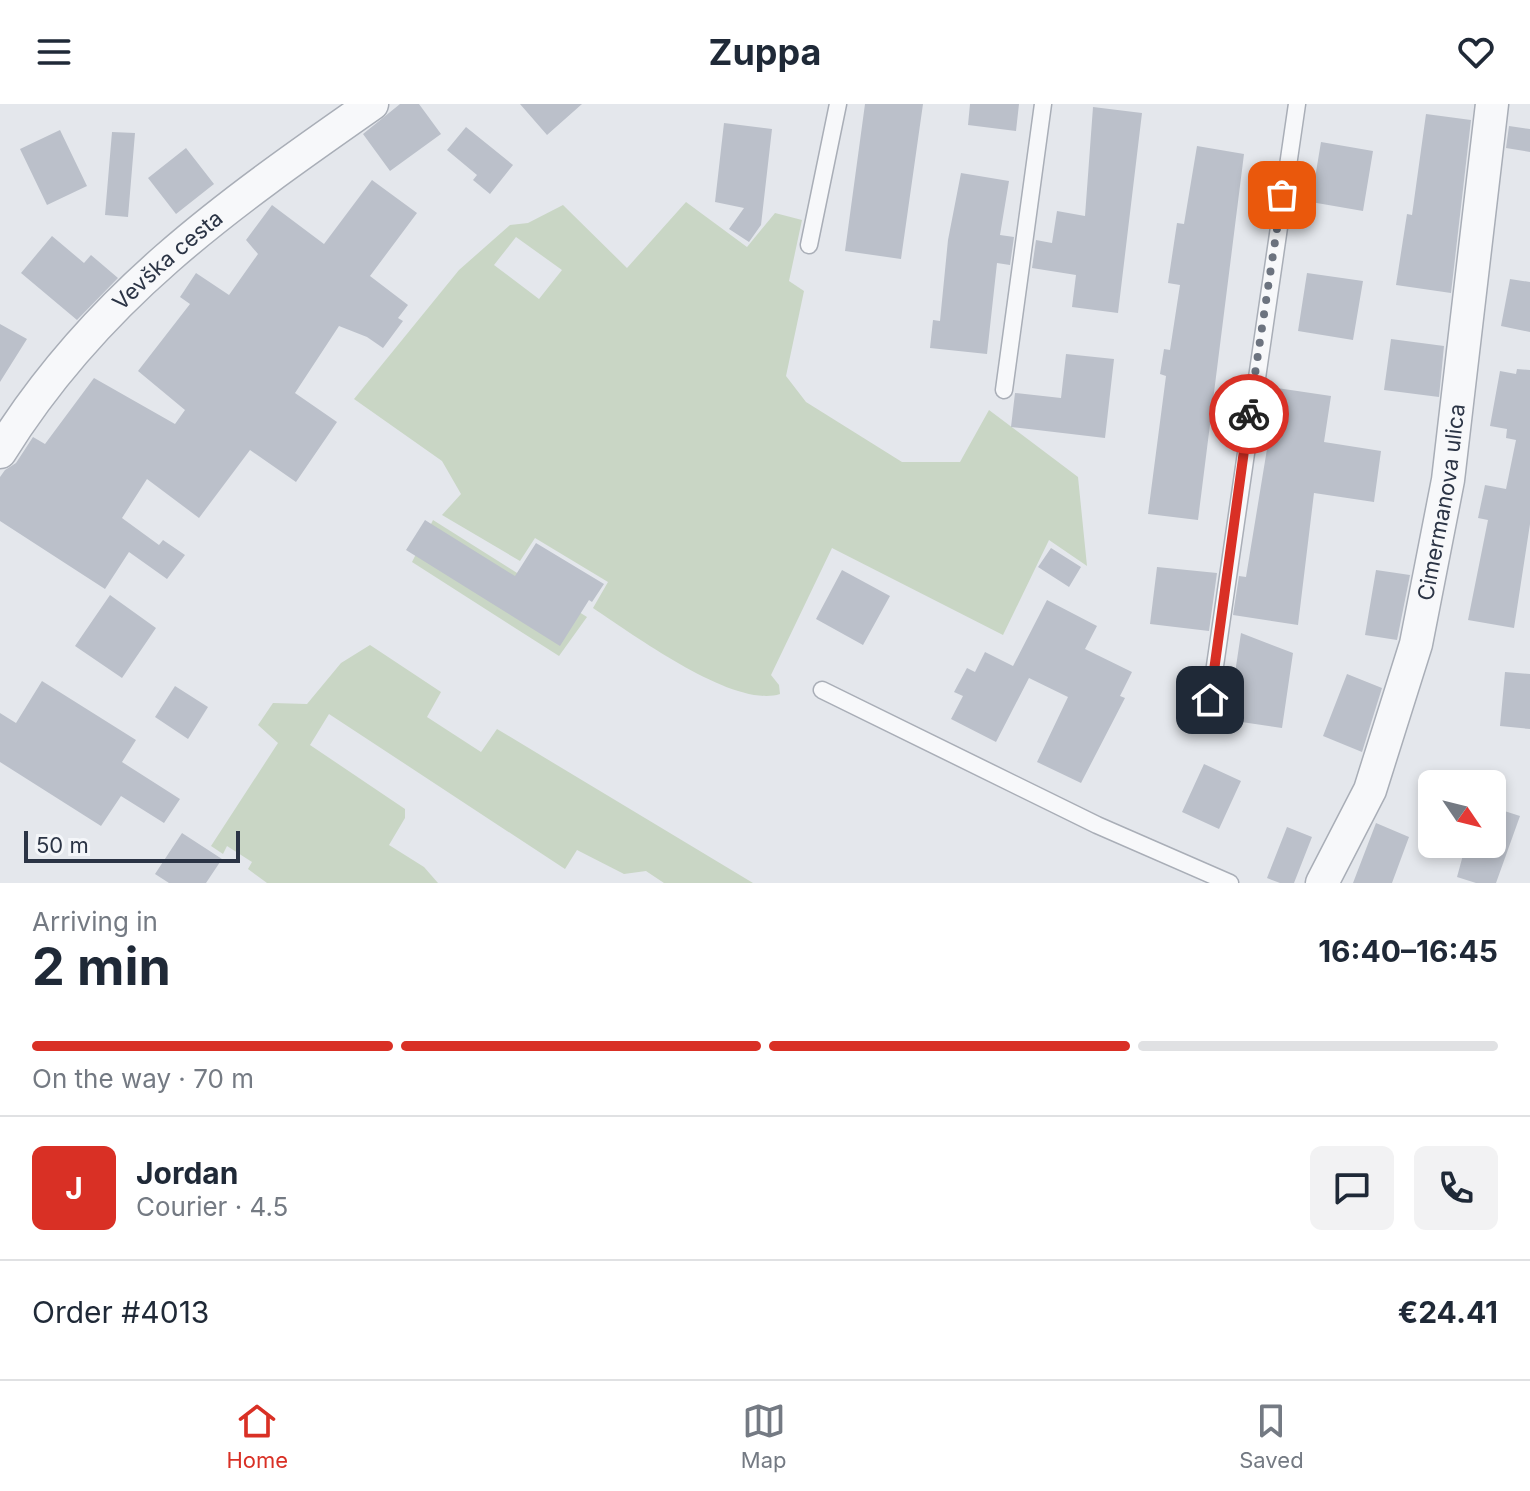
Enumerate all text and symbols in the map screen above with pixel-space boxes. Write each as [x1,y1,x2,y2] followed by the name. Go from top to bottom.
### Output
[32,30,76,74] icon: menu
[709,30,821,74] text: Zuppa
[1454,30,1498,74] icon: heart
[1248,161,1316,229] pin
[1260,173,1304,217] icon: bag
[107,205,228,315] street label: Vevška cesta
[1209,374,1289,454] courier
[1227,392,1271,436] icon: bike
[1412,402,1470,603] street label: Cimermanova ulica
[1176,666,1244,734] pin
[1188,678,1232,722] icon: home
[1418,770,1506,858] north arrow
[1418,770,1506,858] map controls
[24,827,240,863] scale bar
[36,832,89,858] text: 50 m
[32,906,158,937] text: Arriving in
[1318,933,1498,969] text: 16:40–16:45
[32,935,171,998] text: 2 min
[32,1063,254,1094] text: On the way · 70 m
[1310,1146,1394,1230] button: chat
[1414,1146,1498,1230] button: phone
[136,1155,238,1191] text: Jordan
[65,1170,83,1206] text: J
[136,1191,288,1222] text: Courier · 4.5
[32,1294,209,1330] text: Order #4013
[1398,1294,1498,1330] text: €24.41
[226,1399,288,1473] tab: Home
[741,1399,786,1473] tab: Map
[1239,1399,1304,1473] tab: Saved

